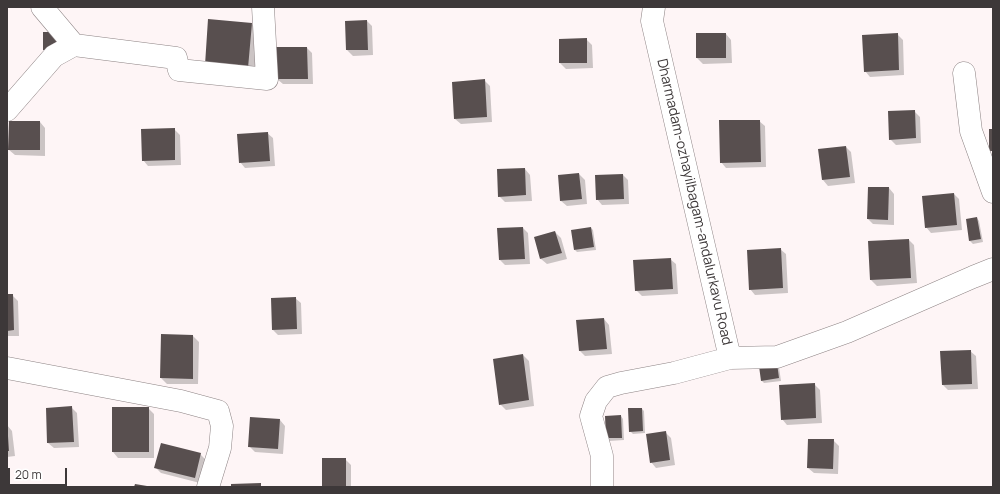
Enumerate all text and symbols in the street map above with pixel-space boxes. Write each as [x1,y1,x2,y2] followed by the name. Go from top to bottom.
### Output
[653,57,735,347] street label: Dharmadam-ozhayilbagam-andalurkavu Road
[10,460,69,486] scale bar
[15,466,42,483] text: 20 m

